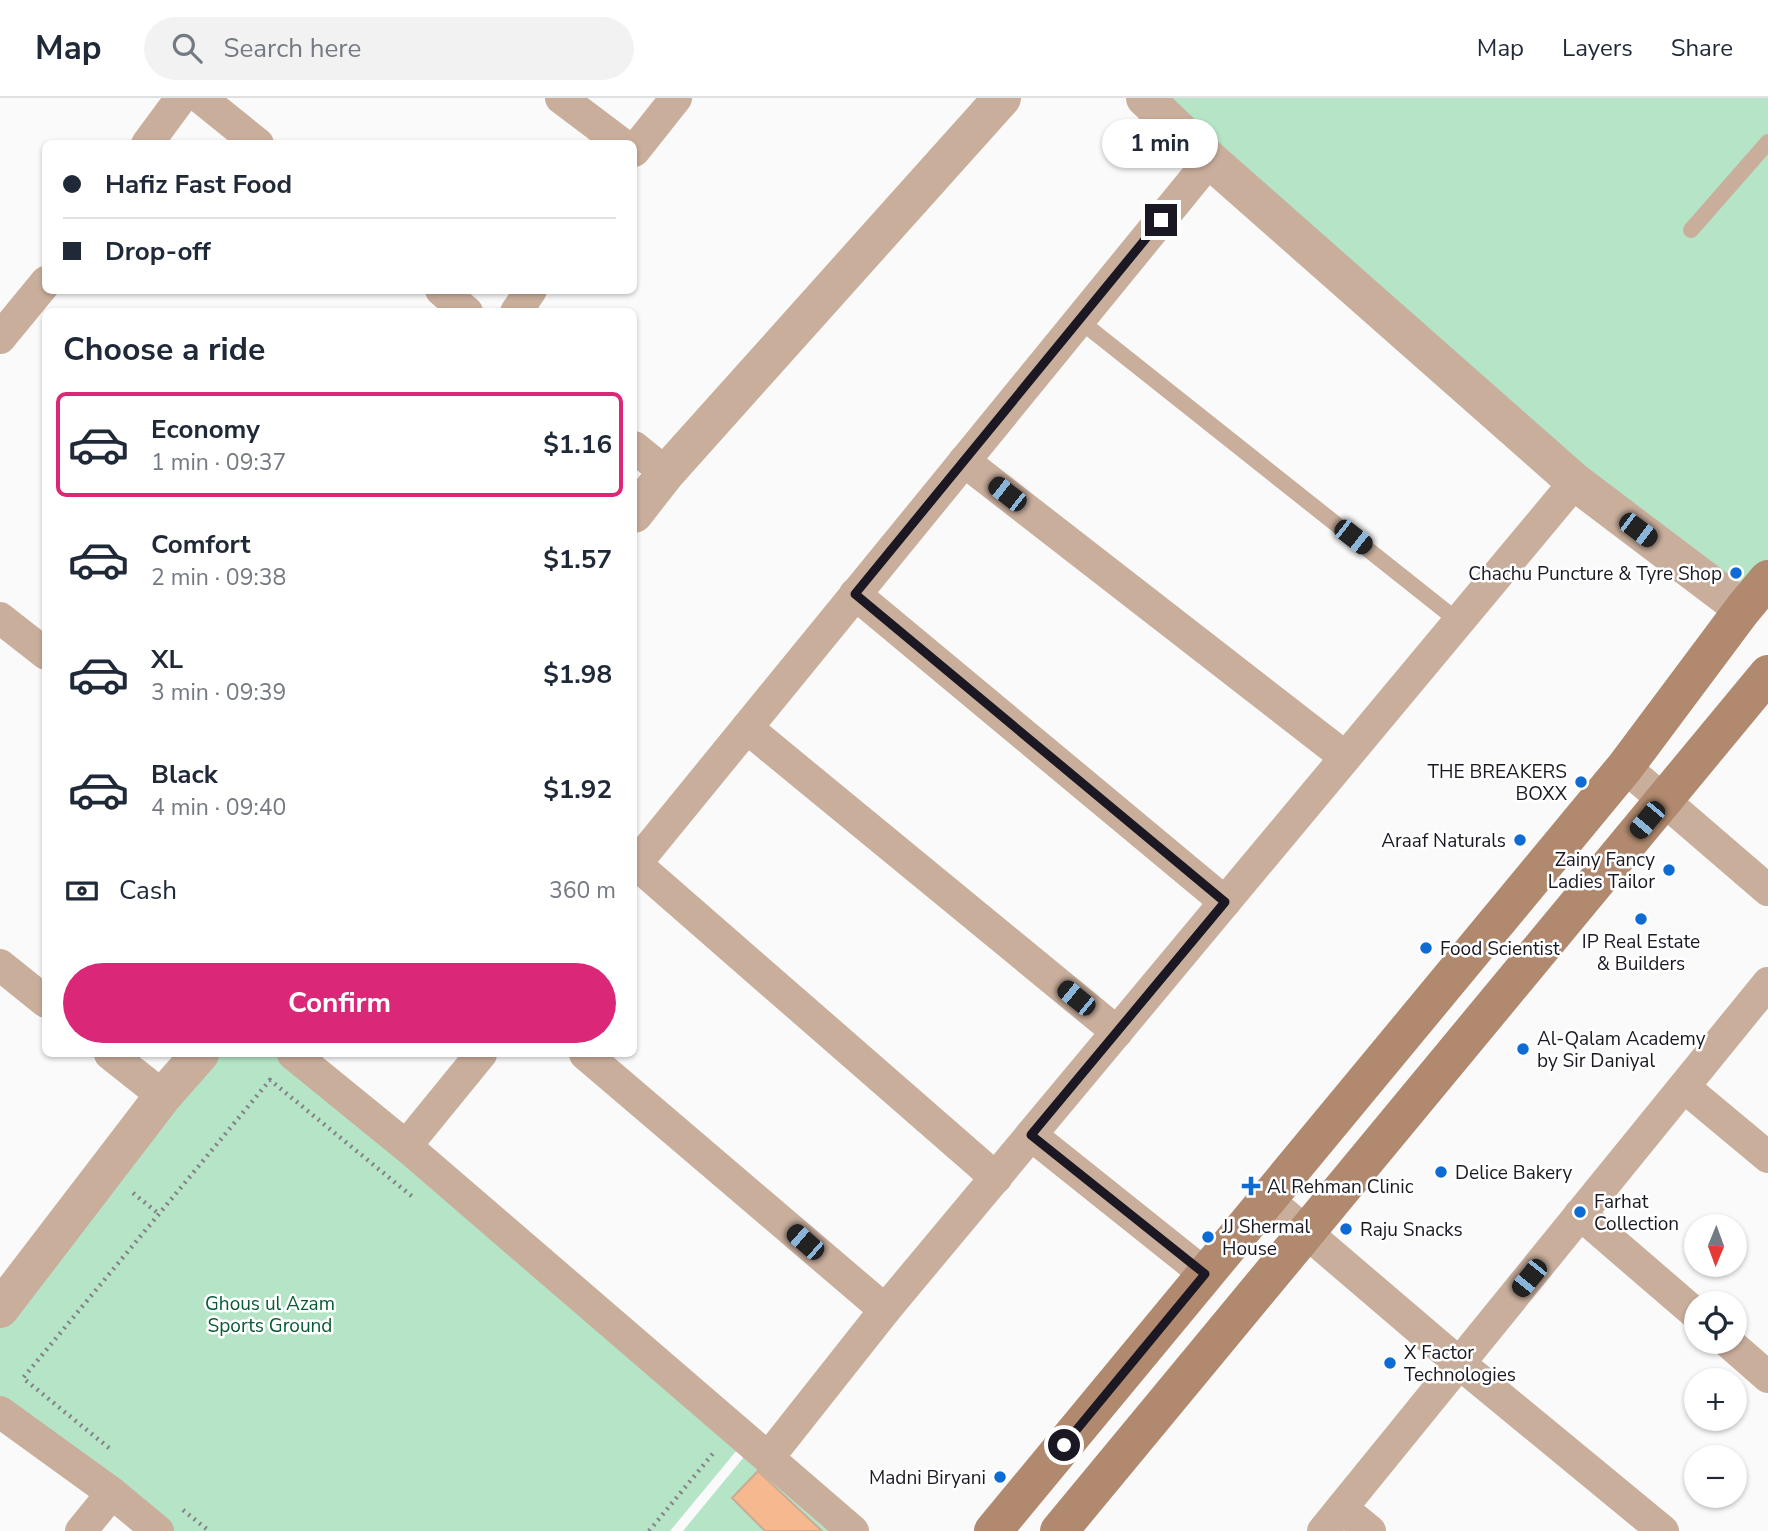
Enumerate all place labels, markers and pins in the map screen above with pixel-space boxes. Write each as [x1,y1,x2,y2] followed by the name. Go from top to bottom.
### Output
[1468,561,1722,587] place label: Chachu Puncture & Tyre Shop
[1728,565,1744,581] marker: Chachu Puncture & Tyre Shop
[1428,759,1568,807] place label: THE BREAKERS BOXX
[1573,774,1589,790] marker: THE BREAKERS BOXX
[1381,828,1506,854] place label: Araaf Naturals
[1512,832,1528,848] marker: Araaf Naturals
[1548,847,1655,895] place label: Zainy Fancy Ladies Tailor
[1661,862,1677,878] marker: Zainy Fancy Ladies Tailor
[1633,911,1649,927] marker: IP Real Estate & Builders
[1582,929,1700,977] place label: IP Real Estate & Builders
[1440,936,1560,962] place label: Food Scientist
[1418,940,1434,956] marker: Food Scientist
[1537,1026,1706,1074] place label: Al-Qalam Academy by Sir Daniyal
[1515,1041,1531,1057] marker: Al-Qalam Academy by Sir Daniyal
[1455,1160,1572,1186] place label: Delice Bakery
[1433,1164,1449,1180] marker: Delice Bakery
[1267,1174,1414,1200] place label: Al Rehman Clinic
[1241,1176,1261,1196] marker: Al Rehman Clinic
[1594,1189,1679,1237] place label: Farhat Collection
[1572,1204,1588,1220] marker: Farhat Collection
[1221,1214,1311,1262] place label: JJ Shermal House
[1360,1217,1463,1243] place label: Raju Snacks
[1338,1221,1354,1237] marker: Raju Snacks
[1200,1229,1216,1245] marker: JJ Shermal House
[1404,1340,1516,1388] place label: X Factor Technologies
[1382,1355,1398,1371] marker: X Factor Technologies
[869,1465,986,1491] place label: Madni Biryani
[992,1469,1008,1485] marker: Madni Biryani

